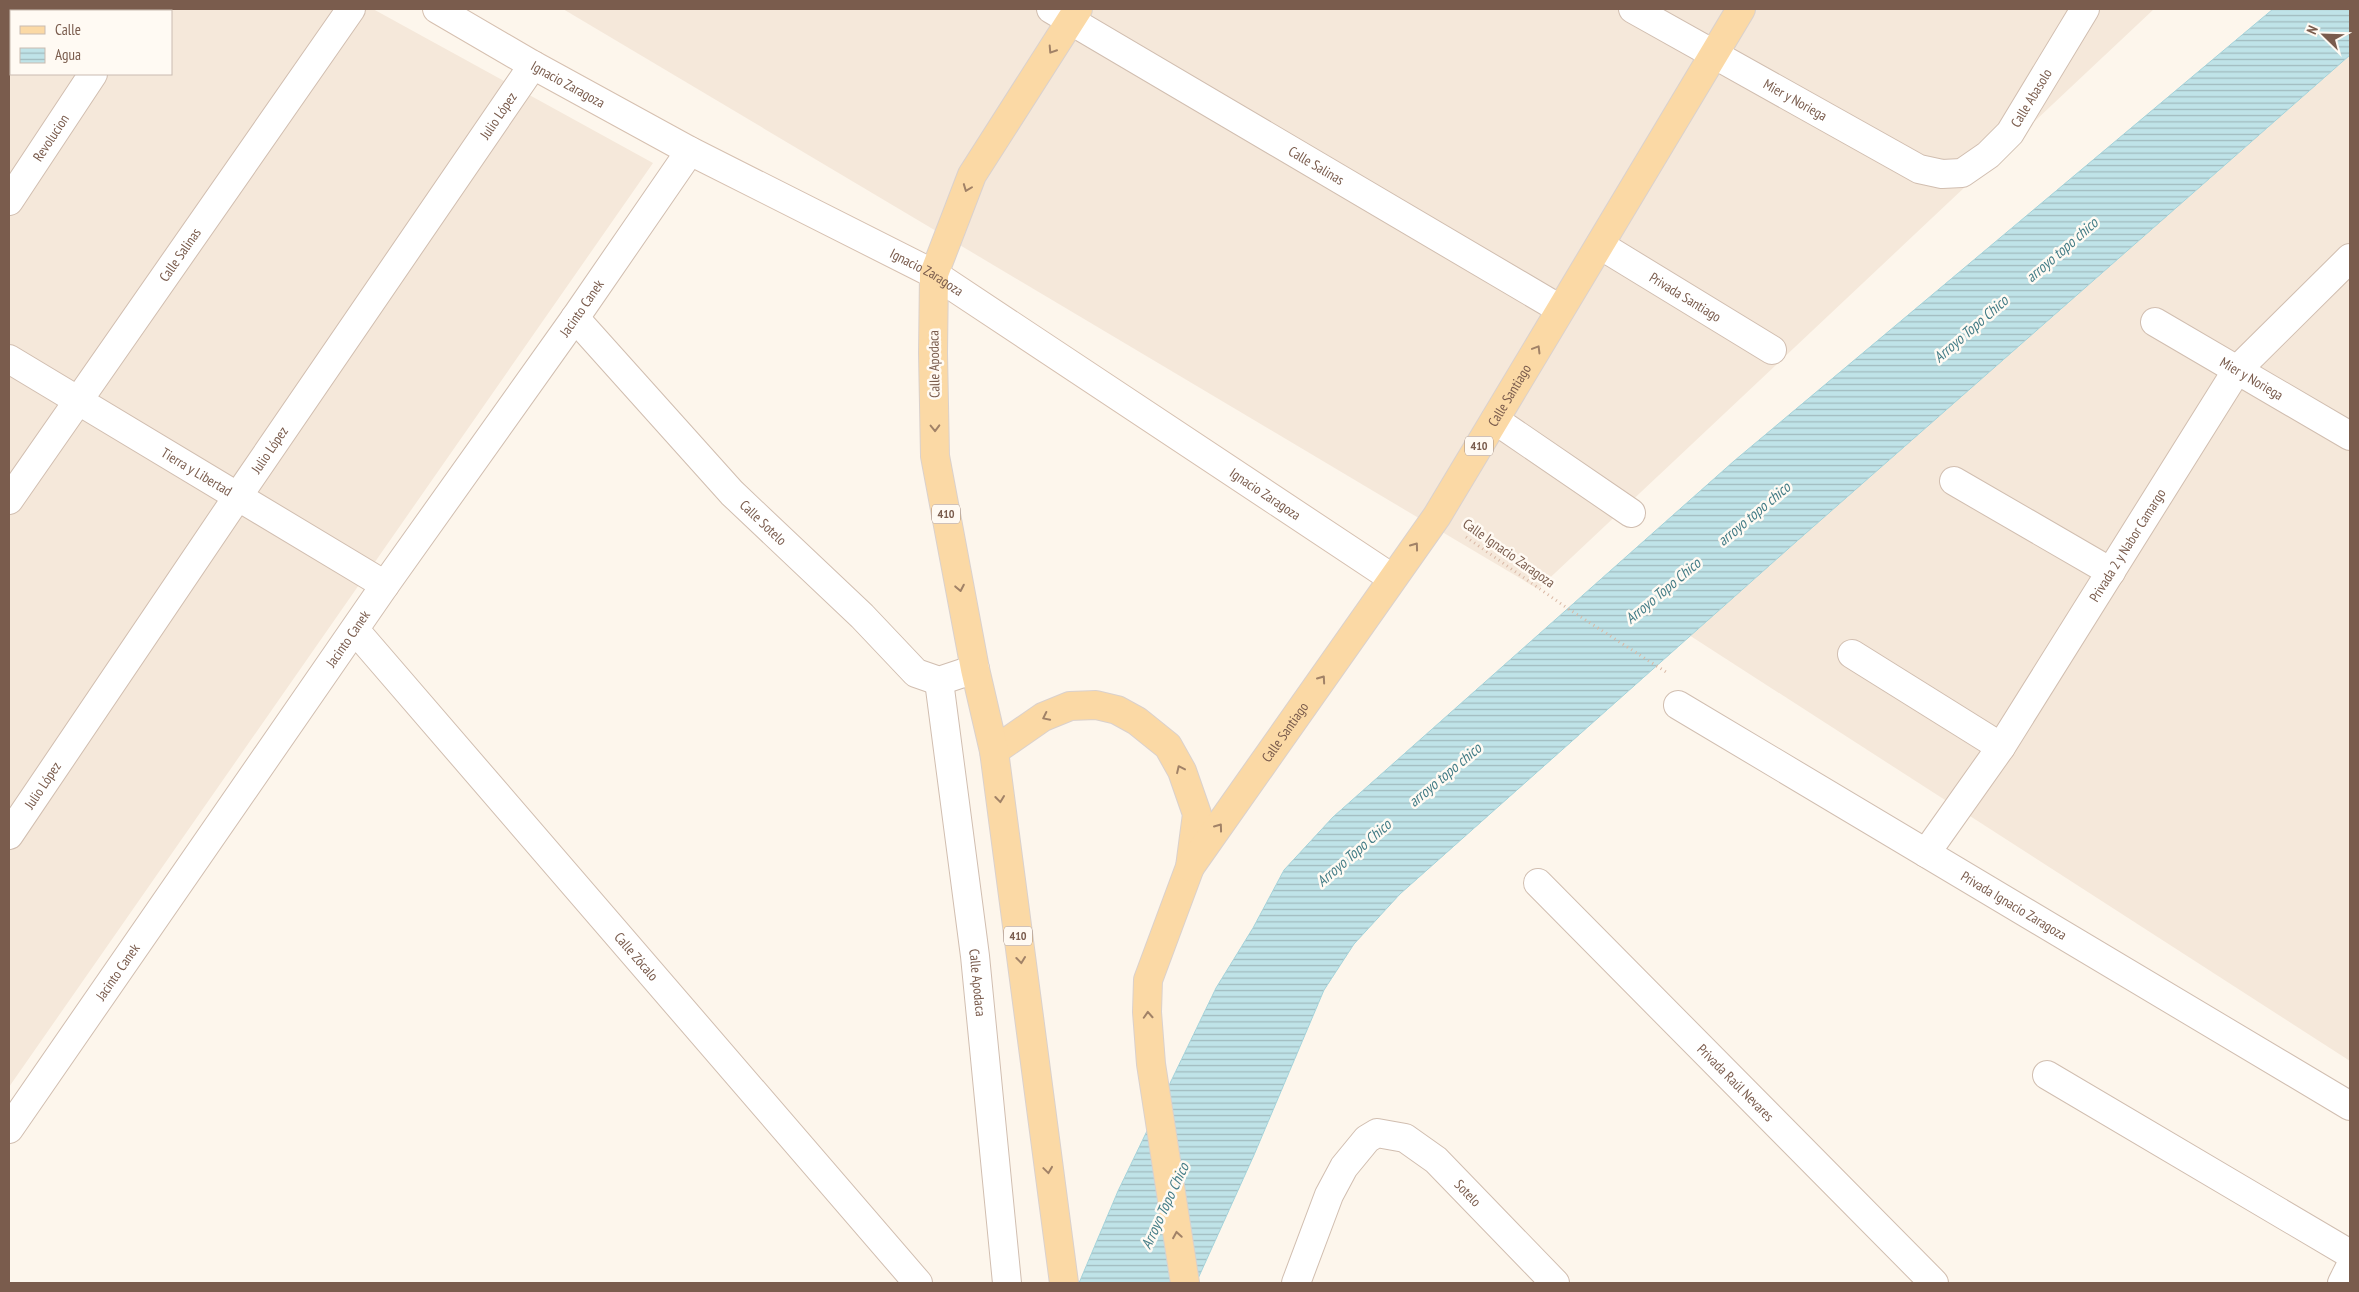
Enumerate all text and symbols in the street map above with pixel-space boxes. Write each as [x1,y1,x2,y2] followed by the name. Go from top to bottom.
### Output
[10,10,172,75] legend
[2299,10,2349,60] north arrow
[55,20,81,39] text: Calle
[2302,23,2322,37] text: N
[1049,44,1058,54] one-way arrow
[55,45,81,64] text: Agua
[528,57,608,112] street label: Ignacio Zaragoza
[2007,65,2056,130] street label: Calle Abasolo
[1760,75,1830,125] street label: Mier y Noriega
[475,89,521,143] street label: Julio López
[29,111,73,165] street label: Revolucion
[1285,142,1348,189] street label: Calle Salinas
[963,183,973,192] one-way arrow
[2022,212,2103,286] water label: arroyo topo chico
[155,224,205,285] street label: Calle Salinas
[887,244,967,300] street label: Ignacio Zaragoza
[1646,268,1725,326] street label: Privada Santiago
[555,276,608,341] street label: Jacinto Canek
[1929,290,2013,366] water label: Arroyo Topo Chico
[924,330,944,398] street label: Calle Apodaca
[1531,345,1541,354] one-way arrow
[2217,353,2287,404] street label: Mier y Noriega
[1484,361,1535,430] street label: Calle Santiago
[247,423,292,478] street label: Julio López
[929,424,940,432] one-way arrow
[1465,436,1493,456] road number: 410
[158,444,235,500] street label: Tierra y Libertad
[1226,464,1304,524] street label: Ignacio Zaragoza
[1713,477,1795,550] water label: arroyo topo chico
[2085,485,2170,605] street label: Privada 2 y Nabor Camargo
[736,496,790,549] street label: Calle Sotelo
[932,504,960,524] road number: 410
[1459,515,1559,591] street label: Calle Ignacio Zaragoza
[1409,543,1418,552] one-way arrow
[1621,553,1705,628] water label: Arroyo Topo Chico
[955,583,965,592] one-way arrow
[321,606,374,671] street label: Jacinto Canek
[1316,676,1325,685] one-way arrow
[1258,698,1312,766] street label: Calle Santiago
[1042,710,1051,721] one-way arrow
[1404,738,1486,811] water label: arroyo topo chico
[20,758,65,813] street label: Julio López
[1176,765,1186,774] one-way arrow
[994,795,1005,803] one-way arrow
[1312,814,1396,890] water label: Arroyo Topo Chico
[1213,823,1222,833] one-way arrow
[1958,867,2070,944] street label: Privada Ignacio Zaragoza
[1004,926,1032,946] road number: 410
[611,928,662,984] street label: Calle Zócalo
[91,939,144,1005] street label: Jacinto Canek
[965,948,990,1017] street label: Calle Apodaca
[1015,956,1026,964] one-way arrow
[1142,1011,1153,1019] one-way arrow
[1694,1040,1778,1125] street label: Privada Raúl Nevares
[1136,1158,1193,1252] water label: Arroyo Topo Chico
[1042,1166,1053,1174] one-way arrow
[1451,1176,1485,1210] street label: Sotelo
[1173,1231,1183,1239] one-way arrow

